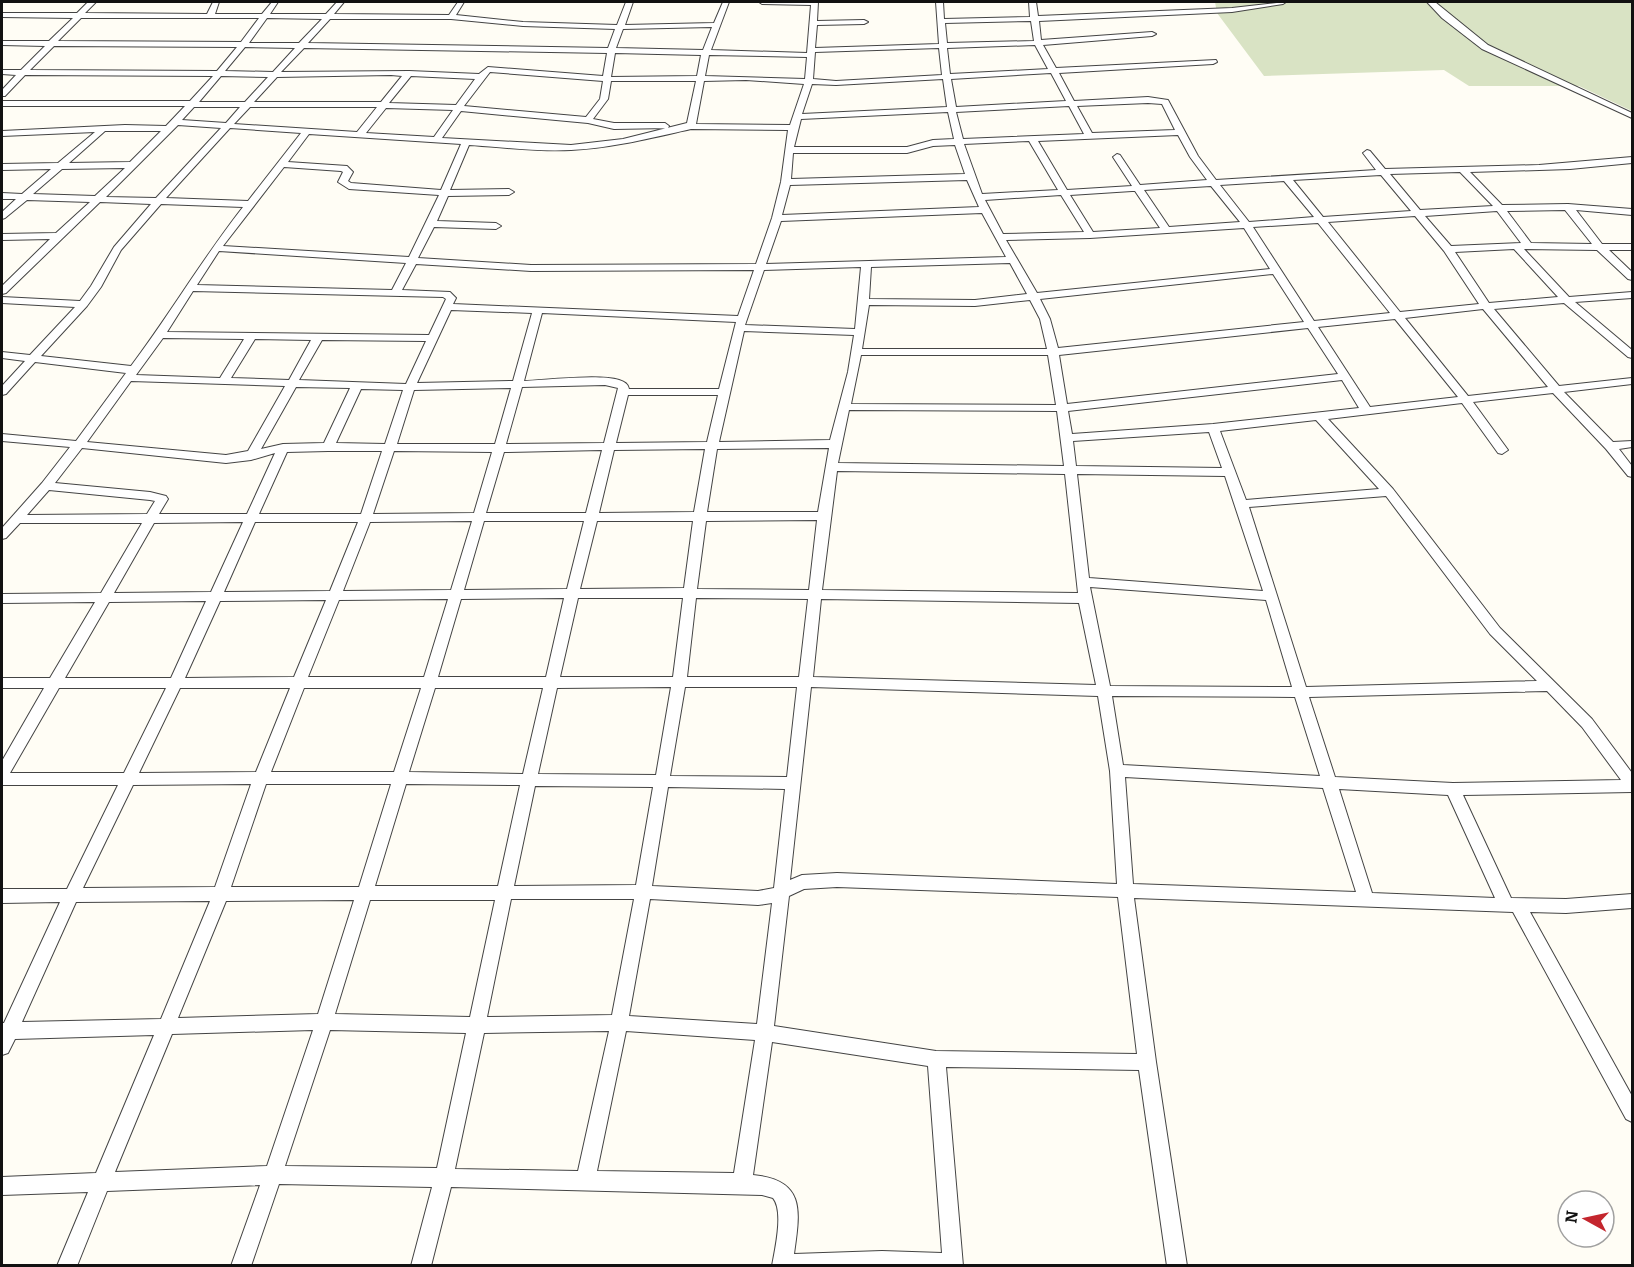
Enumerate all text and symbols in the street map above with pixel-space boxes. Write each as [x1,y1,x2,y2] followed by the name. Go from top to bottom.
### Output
[1556,1189,1616,1249] north arrow
[1561,1210,1582,1224] text: N

